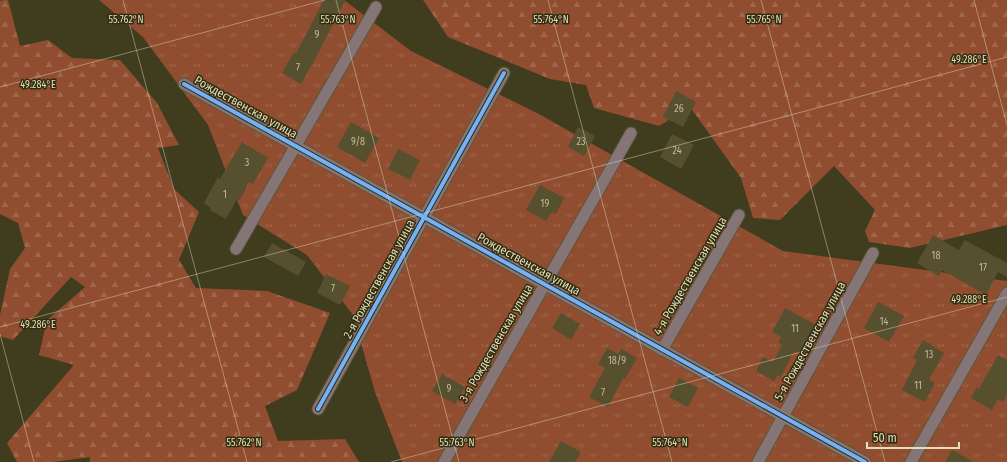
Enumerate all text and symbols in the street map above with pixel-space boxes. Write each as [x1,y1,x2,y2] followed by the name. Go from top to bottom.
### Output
[108,14,144,26] text: 55.762°N
[320,14,356,26] text: 55.763°N
[533,14,569,26] text: 55.764°N
[746,14,782,26] text: 55.765°N
[315,29,320,41] house number: 9
[951,54,987,66] text: 49.286°E
[296,62,300,74] house number: 7
[192,73,300,141] street label: Рождественская улица
[20,79,56,91] text: 49.284°E
[674,103,684,115] house number: 26
[351,136,365,148] house number: 9/8
[577,136,586,148] house number: 23
[672,145,682,157] house number: 24
[245,157,250,169] house number: 3
[223,189,227,201] house number: 1
[541,198,550,210] house number: 19
[650,214,730,338] street label: 4-я Рождественская улица
[340,217,418,341] street label: 2-я Рождественская улица
[475,230,583,298] street label: Рождественская улица
[932,250,940,262] house number: 18
[979,262,987,274] house number: 17
[771,279,849,403] street label: 5-я Рождественская улица
[456,281,536,404] street label: 3-я Рождественская улица
[331,283,335,295] house number: 7
[951,294,987,306] text: 49.288°E
[880,316,889,328] house number: 14
[20,319,56,331] text: 49.286°E
[791,323,799,335] house number: 11
[925,349,934,361] house number: 13
[608,355,626,367] house number: 18/9
[914,380,922,392] house number: 11
[447,383,452,395] house number: 9
[601,387,605,399] house number: 7
[867,424,959,450] scale bar
[873,431,897,445] text: 50 m
[226,437,262,449] text: 55.762°N
[439,437,475,449] text: 55.763°N
[652,437,688,449] text: 55.764°N

